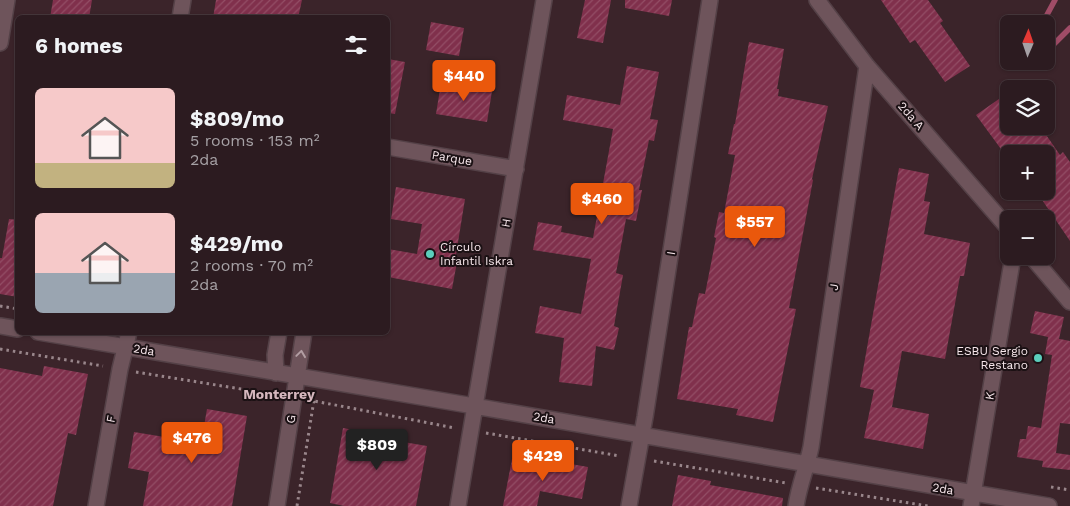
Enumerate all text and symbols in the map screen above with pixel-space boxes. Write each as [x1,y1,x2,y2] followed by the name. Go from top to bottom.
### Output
[1000,15,1055,70] north arrow
[1000,15,1055,265] map controls
[342,31,370,59] icon: filters
[35,33,123,58] text: 6 homes
[434,59,494,102] pin: $440
[443,66,485,85] text: $440
[1000,80,1055,135] button: layers
[895,99,927,133] street label: 2da A
[190,106,284,131] text: $809/mo
[75,108,135,168] icon: home
[190,131,320,150] text: 5 rooms · 153 m²
[1000,145,1055,200] button: +
[431,148,473,168] street label: Parque
[190,150,218,169] text: 2da
[572,182,632,225] pin: $460
[582,189,622,208] text: $460
[725,206,785,248] pin: $557
[1000,210,1055,265] button: −
[736,212,774,231] text: $557
[498,217,514,229] street label: H
[190,231,283,256] text: $429/mo
[75,233,135,293] icon: home
[440,240,513,268] place label: Círculo Infantil Iskra
[424,248,436,260] marker: Círculo Infantil Iskra
[664,250,678,256] street label: I
[190,256,313,275] text: 2 rooms · 70 m²
[190,275,218,294] text: 2da
[827,283,841,291] street label: J
[132,341,156,359] street label: 2da
[956,344,1028,372] place label: ESBU Sergio Restano
[295,350,305,359] one-way arrow
[1032,352,1044,364] marker: ESBU Sergio Restano
[243,386,315,402] district label: Monterrey
[982,391,998,401] street label: K
[532,409,556,427] street label: 2da
[103,414,119,424] street label: F
[283,414,299,424] street label: G
[162,422,222,464] pin: $476
[173,428,211,447] text: $476
[347,428,407,471] pin: $809
[357,435,397,454] text: $809
[513,440,573,482] pin: $429
[523,446,563,465] text: $429
[931,480,955,498] street label: 2da

